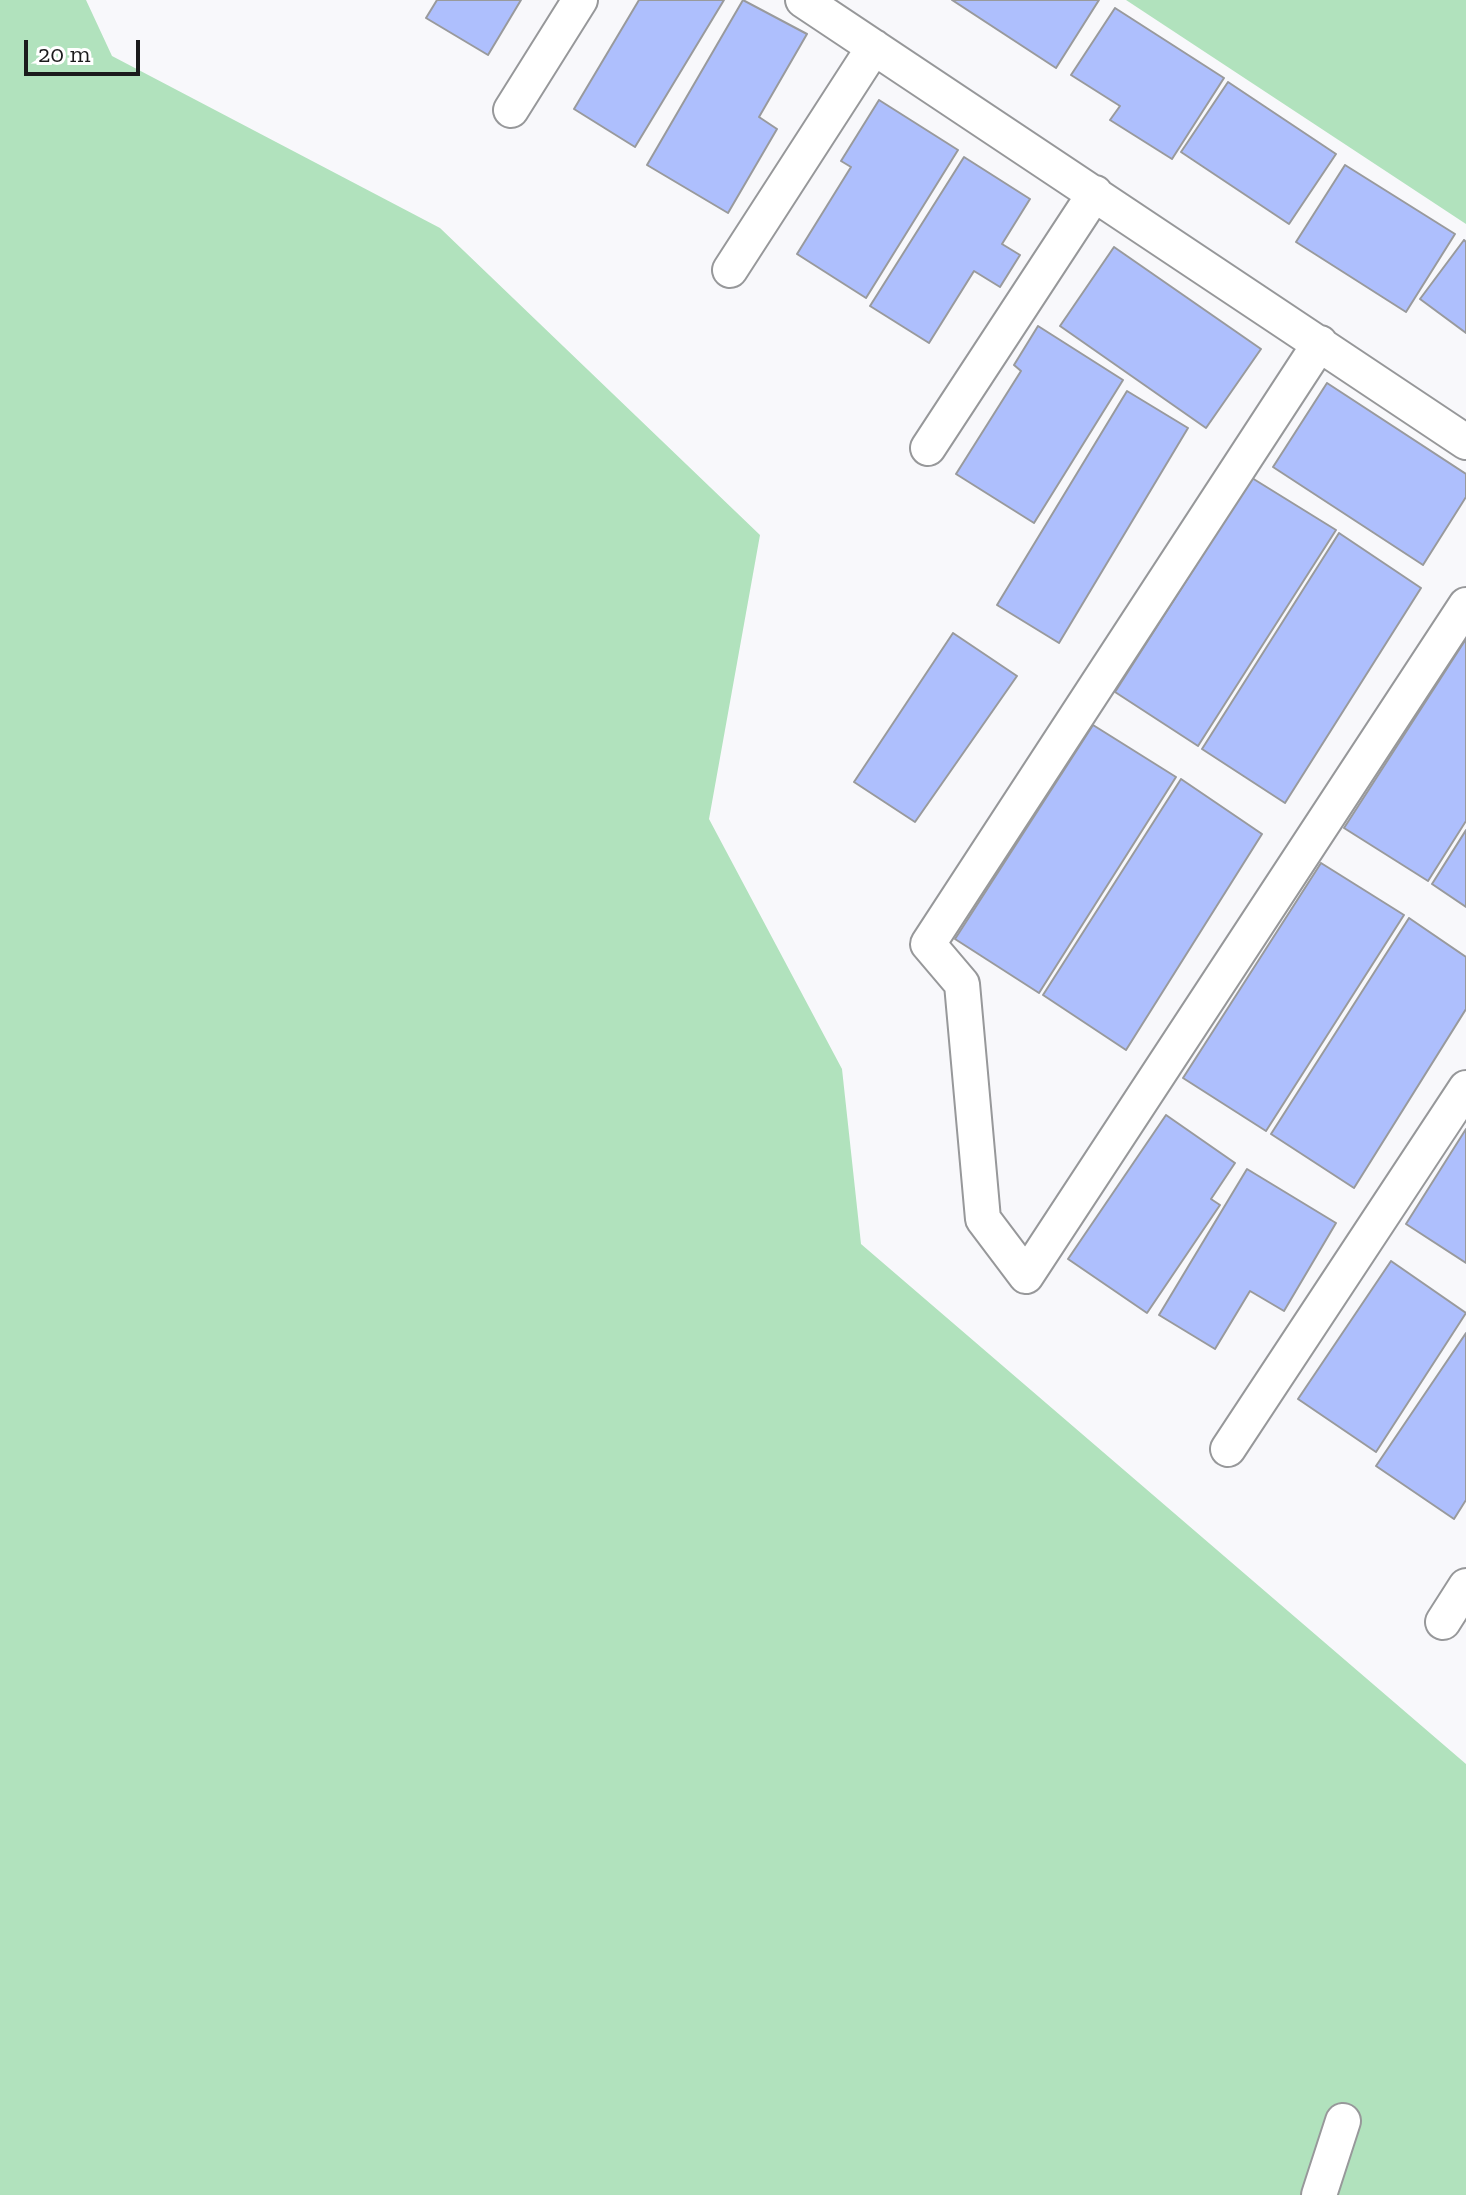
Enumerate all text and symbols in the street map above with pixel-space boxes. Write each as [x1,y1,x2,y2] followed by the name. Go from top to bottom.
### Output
[28,24,144,74] scale bar
[38,39,90,68] text: 20 m

